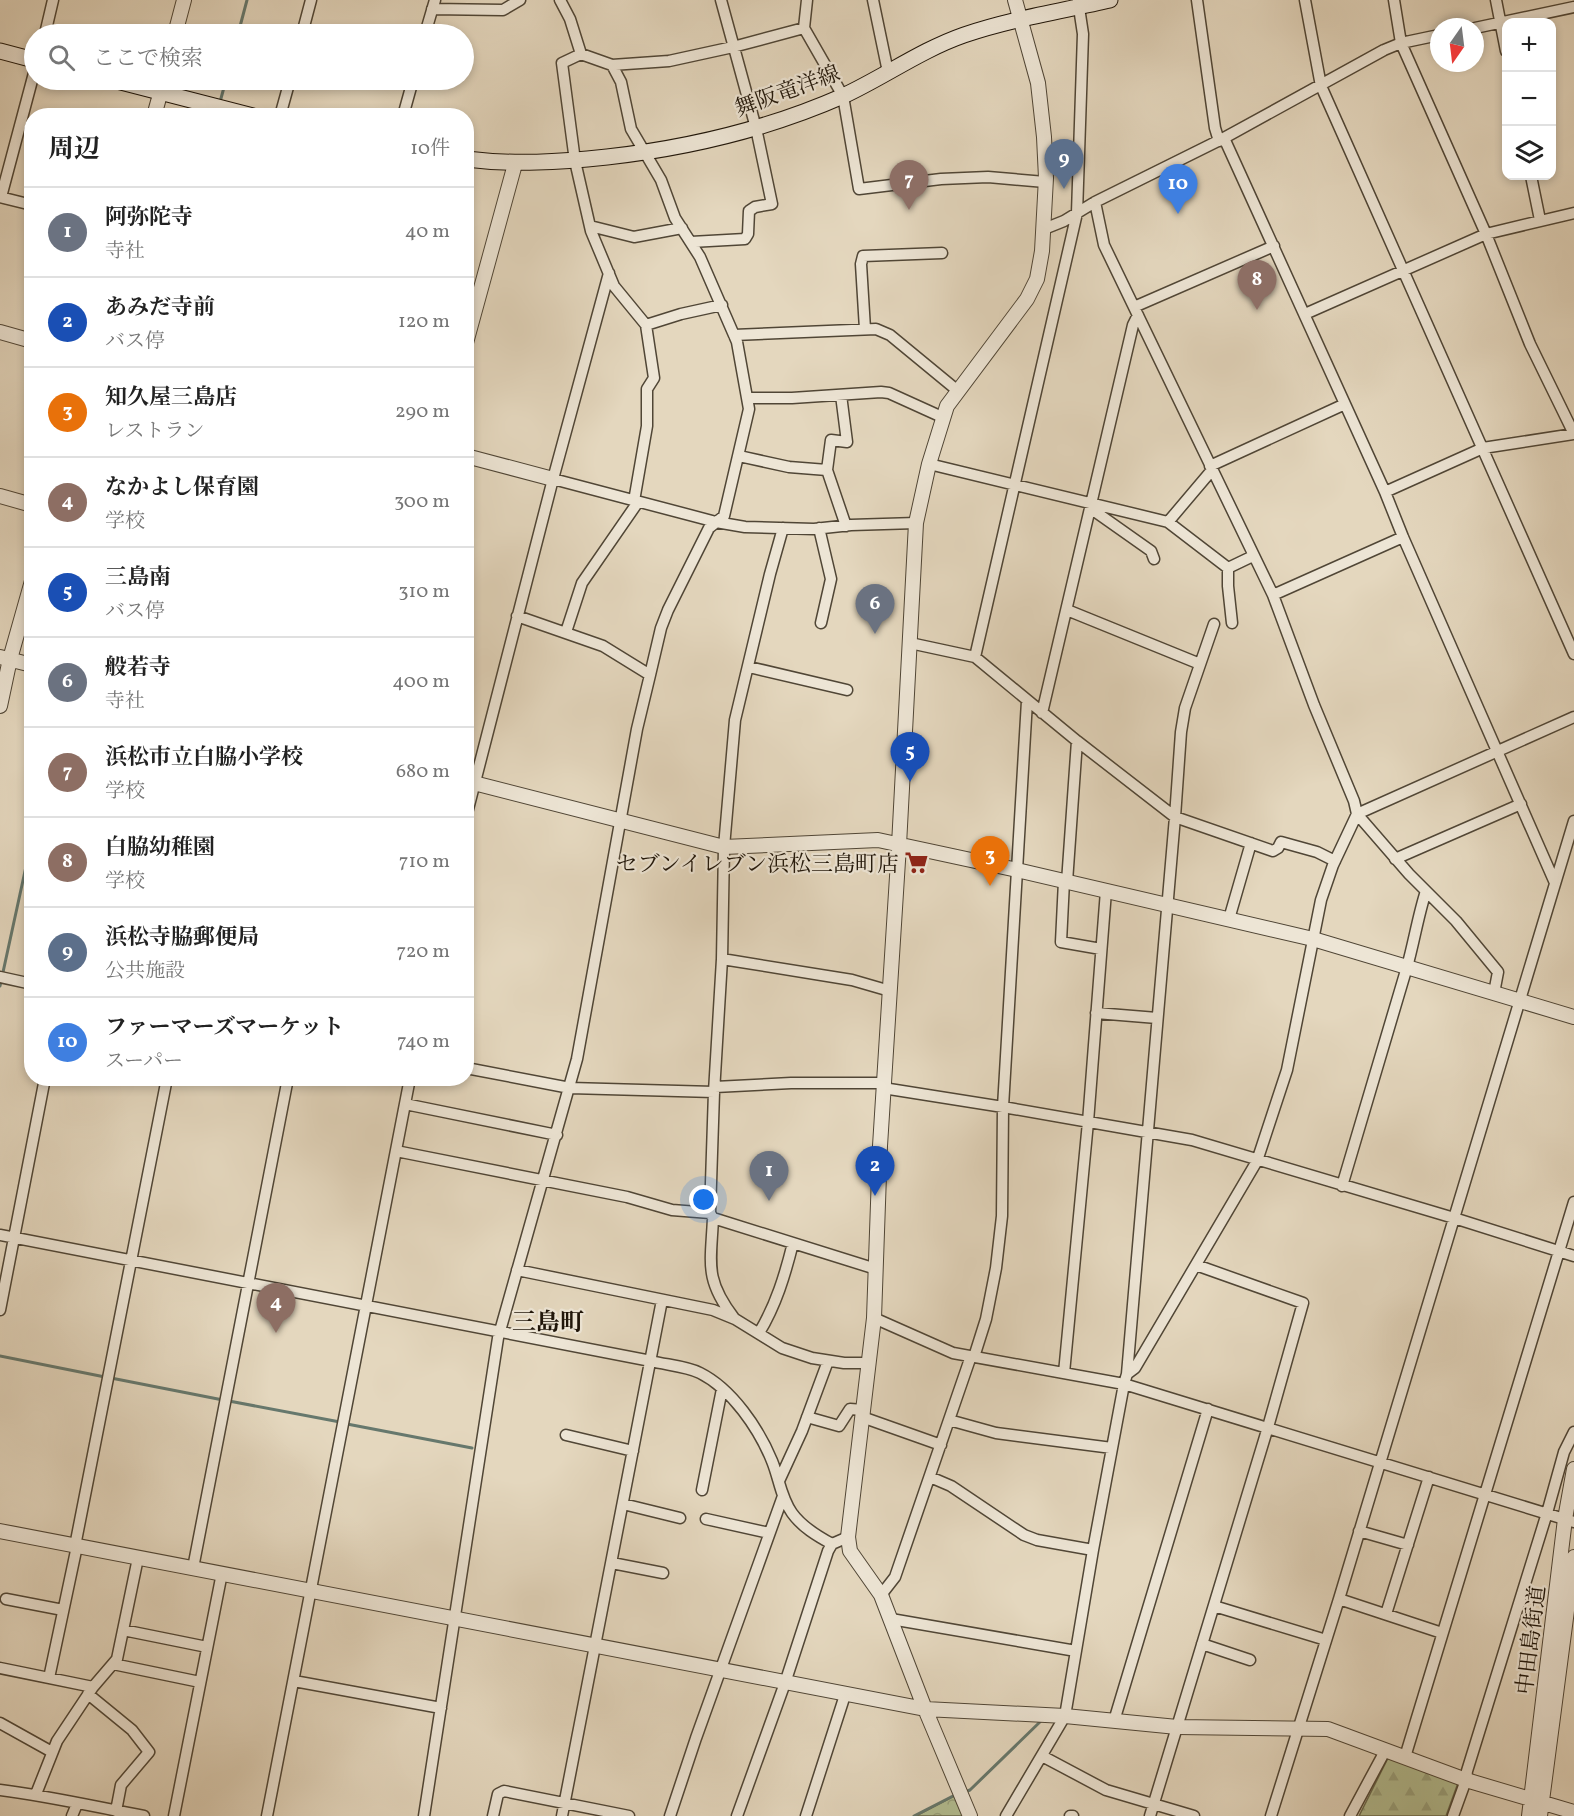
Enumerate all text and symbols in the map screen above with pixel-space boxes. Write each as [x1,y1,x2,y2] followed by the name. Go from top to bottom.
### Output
[1430,18,1484,72] north arrow
[1502,18,1556,180] map controls
[1502,18,1556,72] button: +
[24,24,474,90] search box
[45,41,78,74] icon: search
[93,44,203,75] text: ここで検索
[731,59,845,126] street label: 舞阪竜洋線
[1502,72,1556,126] button: −
[1502,126,1556,180] button: layers
[48,132,100,168] text: 周辺
[410,135,450,163] text: 10件
[1044,140,1084,189] pin: 9
[890,160,928,210] pin: 7
[1158,164,1198,214] pin: 10
[105,203,193,234] text: 阿弥陀寺
[63,218,72,246] text: 1
[405,218,450,246] text: 40 m
[105,238,145,266] text: 寺社
[1238,260,1276,310] pin: 8
[105,293,215,324] text: あみだ寺前
[62,308,73,336] text: 2
[398,308,450,336] text: 120 m
[105,328,165,356] text: バス停
[105,383,237,414] text: 知久屋三島店
[62,398,73,426] text: 3
[395,398,450,426] text: 290 m
[105,418,204,446] text: レストラン
[105,473,259,504] text: なかよし保育園
[61,488,74,516] text: 4
[394,488,450,516] text: 300 m
[105,508,145,536] text: 学校
[105,563,171,594] text: 三島南
[63,578,72,606] text: 5
[398,578,450,606] text: 310 m
[856,584,894,634] pin: 6
[105,598,165,626] text: バス停
[105,653,171,684] text: 般若寺
[62,668,73,696] text: 6
[392,668,450,696] text: 400 m
[105,688,145,716] text: 寺社
[890,732,930,782] pin: 5
[105,743,303,774] text: 浜松市立白脇小学校
[63,758,72,786] text: 7
[396,758,450,786] text: 680 m
[105,778,145,806] text: 学校
[105,833,215,864] text: 白脇幼稚園
[970,836,1010,886] pin: 3
[62,848,73,876] text: 8
[399,848,450,876] text: 710 m
[616,850,899,881] place label: セブンイレブン浜松三島町店
[904,850,930,876] supermarket icon: セブンイレブン浜松三島町店
[105,868,145,896] text: 学校
[105,923,259,954] text: 浜松寺脇郵便局
[62,938,73,966] text: 9
[396,938,450,966] text: 720 m
[105,958,185,986] text: 公共施設
[105,1013,344,1044] text: ファーマーズマーケット
[57,1028,78,1056] text: 10
[397,1028,450,1056] text: 740 m
[105,1048,183,1076] text: スーパー
[856,1146,894,1196] pin: 2
[750,1152,788,1201] pin: 1
[689,1185,718,1214] your location
[256,1284,296,1333] pin: 4
[512,1307,584,1341] district label: 三島町
[1510,1584,1555,1697] street label: 中田島街道

